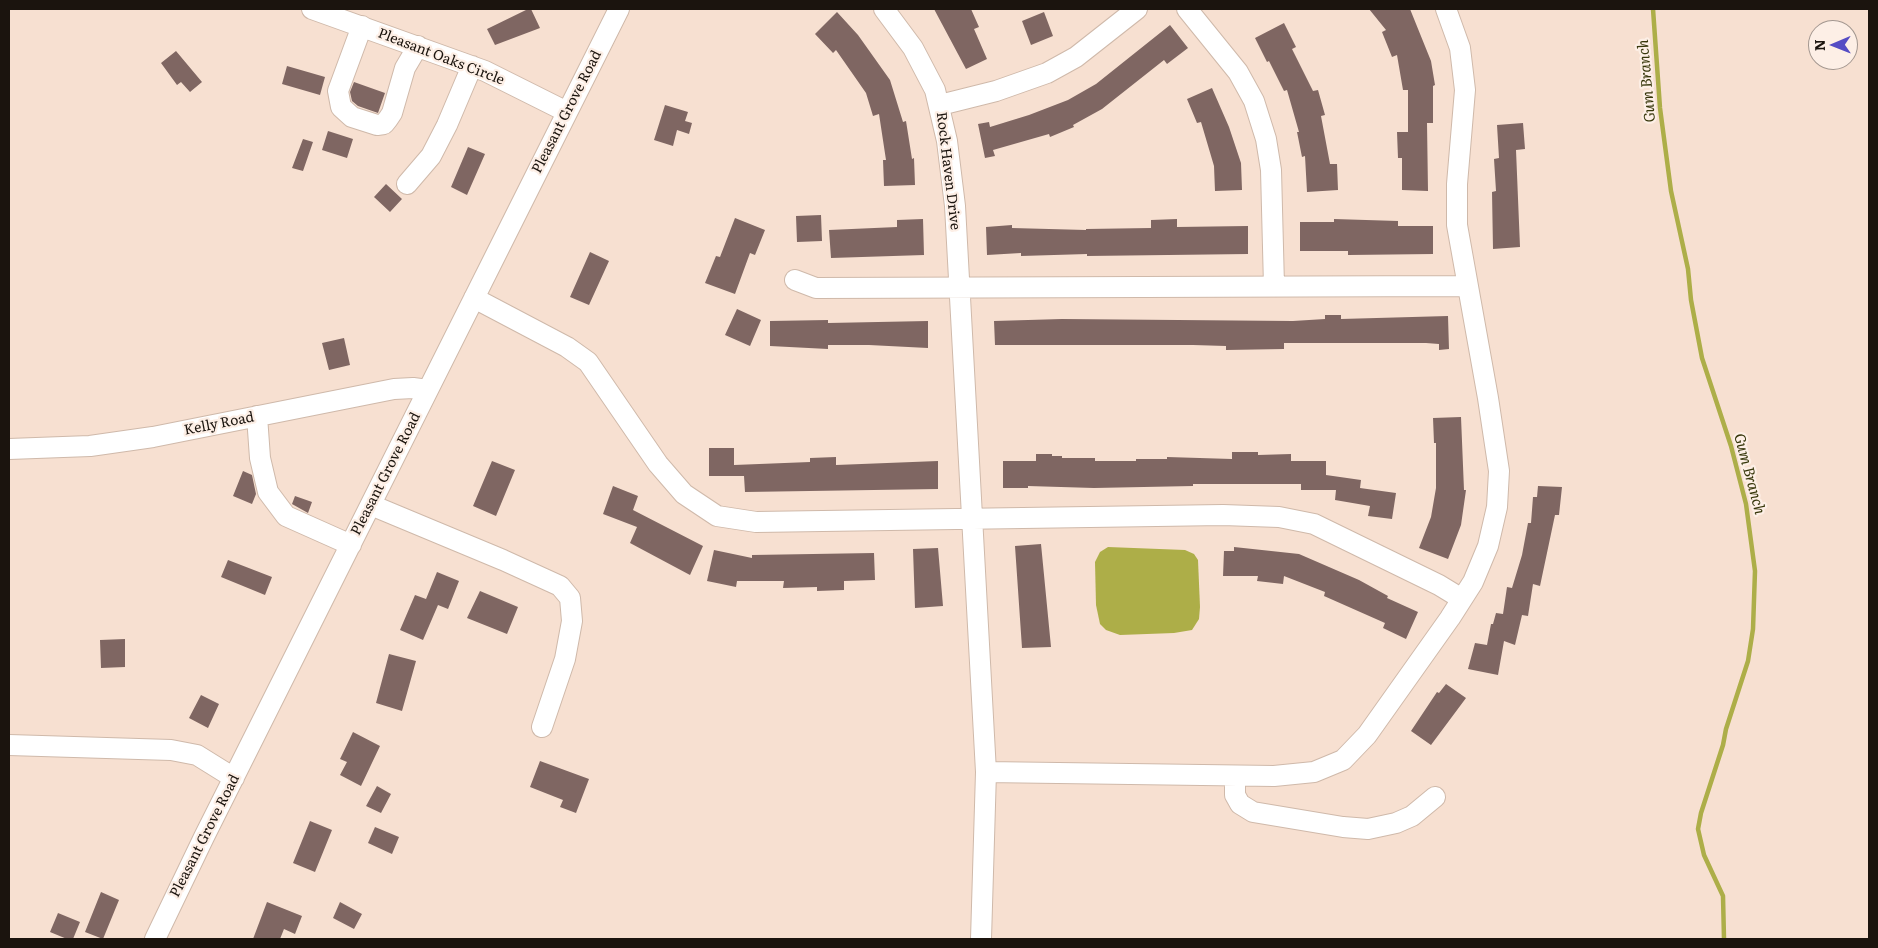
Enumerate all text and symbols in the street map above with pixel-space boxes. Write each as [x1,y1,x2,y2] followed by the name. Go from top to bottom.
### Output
[1808,20,1858,70] north arrow
[375,25,507,89] street label: Pleasant Oaks Circle
[1634,39,1660,123] water label: Gum Branch
[1809,39,1829,51] text: N
[529,48,605,176] street label: Pleasant Grove Road
[932,111,964,231] street label: Rock Haven Drive
[183,409,255,439] street label: Kelly Road
[348,410,424,538] street label: Pleasant Grove Road
[1730,432,1768,516] water label: Gum Branch
[167,772,243,900] street label: Pleasant Grove Road

